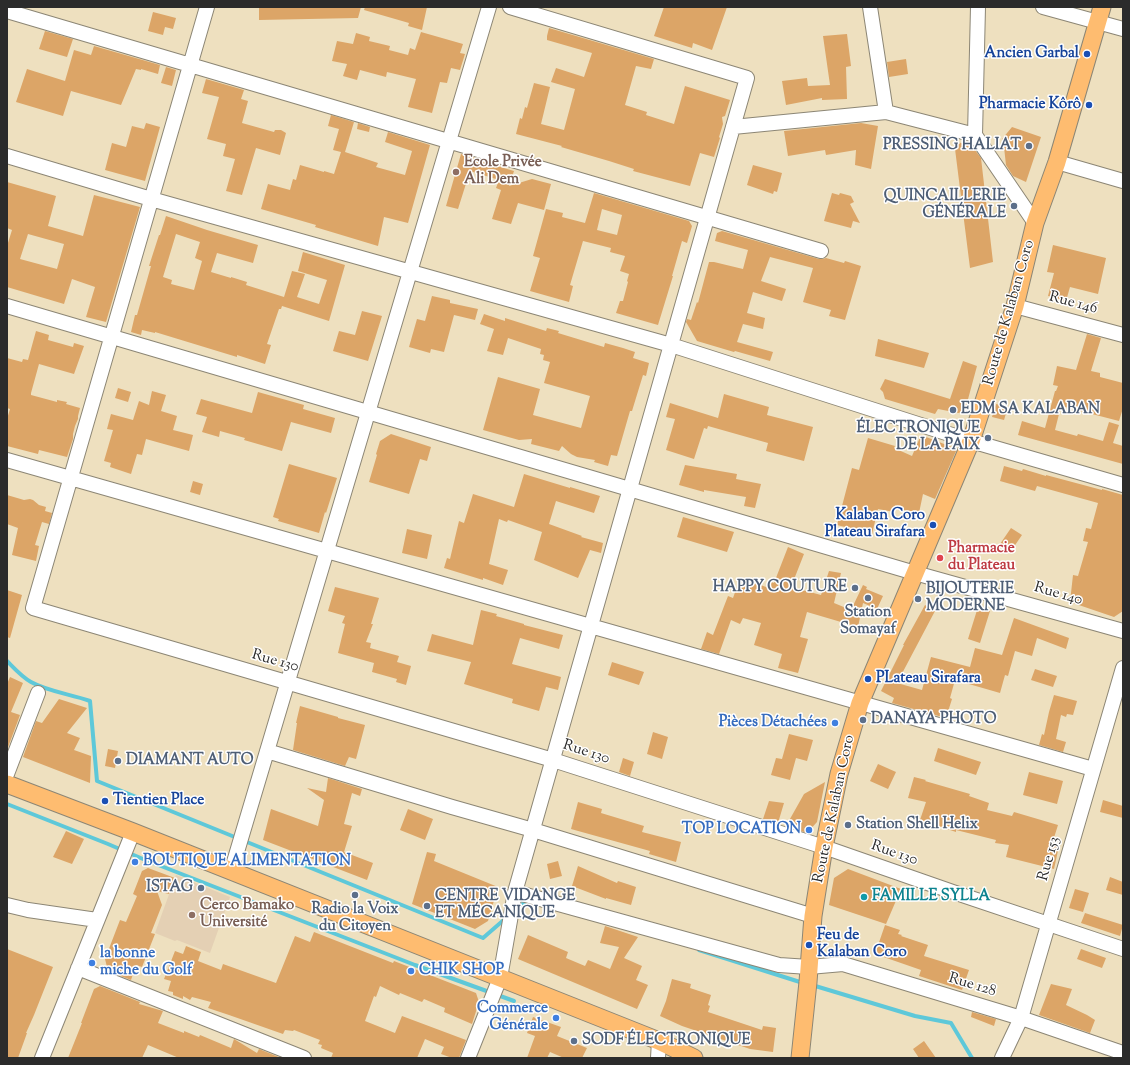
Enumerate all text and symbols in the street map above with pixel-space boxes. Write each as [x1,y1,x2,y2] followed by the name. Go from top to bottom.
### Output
[984,45,1079,63] place label: Ancien Garbal
[1082,49,1092,59] marker: Ancien Garbal
[979,96,1081,114] place label: Pharmacie Kôrô
[1084,100,1094,110] marker: Pharmacie Kôrô
[883,137,1021,155] place label: PRESSING HALIAT
[1024,141,1034,151] marker: PRESSING HALIAT
[464,154,542,189] place label: Ecole Privée Ali Dem
[451,167,461,177] marker: Ecole Privée Ali Dem
[884,188,1006,223] place label: QUINCAILLERIE GÉNÉRALE
[1009,201,1019,211] marker: QUINCAILLERIE GÉNÉRALE
[981,238,1039,388] street label: Route de Kalaban Coro
[1047,289,1099,319] street label: Rue 146
[961,401,1100,419] place label: EDM SA KALABAN
[948,405,958,415] marker: EDM SA KALABAN
[857,420,980,455] place label: ÉLECTRONIQUE DE LA PAIX
[983,433,993,443] marker: ÉLECTRONIQUE DE LA PAIX
[825,507,925,542] place label: Kalaban Coro Plateau Sirafara
[928,520,938,530] marker: Kalaban Coro Plateau Sirafara
[948,540,1015,575] place label: Pharmacie du Plateau
[935,553,945,563] marker: Pharmacie du Plateau
[713,579,847,597] place label: HAPPY COUTURE
[1032,580,1084,610] street label: Rue 140
[926,581,1014,616] place label: BIJOUTERIE MODERNE
[850,583,860,593] marker: HAPPY COUTURE
[863,593,873,603] marker: Station Somayaf
[913,594,923,604] marker: BIJOUTERIE MODERNE
[840,604,896,639] place label: Station Somayaf
[249,647,301,677] street label: Rue 130
[876,670,981,688] place label: PLateau Sirafara
[863,674,873,684] marker: PLateau Sirafara
[871,711,996,729] place label: DANAYA PHOTO
[719,714,827,732] place label: Pièces Détachées
[858,715,868,725] marker: DANAYA PHOTO
[830,718,840,728] marker: Pièces Détachées
[811,733,859,885] street label: Route de Kalaban Coro
[560,737,612,769] street label: Rue 130
[126,752,254,770] place label: DIAMANT AUTO
[113,756,123,766] marker: DIAMANT AUTO
[113,792,204,810] place label: Tientien Place
[100,796,110,806] marker: Tientien Place
[856,816,978,834] place label: Station Shell Helix
[843,820,853,830] marker: Station Shell Helix
[682,821,801,839] place label: TOP LOCATION
[804,825,814,835] marker: TOP LOCATION
[1035,835,1065,883] street label: Rue 153
[868,838,920,870] street label: Rue 130
[143,853,351,871] place label: BOUTIQUE ALIMENTATION
[130,857,140,867] marker: BOUTIQUE ALIMENTATION
[146,879,193,897] place label: ISTAG
[196,883,206,893] marker: ISTAG
[435,888,575,923] place label: CENTRE VIDANGE ET MÉCANIQUE
[872,888,990,906] place label: FAMILLE SYLLA
[350,890,360,900] marker: Radio la Voix du Citoyen
[859,892,869,902] marker: FAMILLE SYLLA
[200,897,294,932] place label: Cerco Bamako Université
[311,901,399,936] place label: Radio la Voix du Citoyen
[422,901,432,911] marker: CENTRE VIDANGE ET MÉCANIQUE
[187,910,197,920] marker: Cerco Bamako Université
[817,927,907,962] place label: Feu de Kalaban Coro
[804,940,814,950] marker: Feu de Kalaban Coro
[100,945,192,980] place label: la bonne miche du Golf
[87,958,97,968] marker: la bonne miche du Golf
[419,962,504,980] place label: CHIK SHOP
[406,966,416,976] marker: CHIK SHOP
[946,970,998,1002] street label: Rue 128
[477,1000,548,1035] place label: Commerce Générale
[551,1013,561,1023] marker: Commerce Générale
[582,1032,751,1050] place label: SODF ÉLECTRONIQUE
[569,1036,579,1046] marker: SODF ÉLECTRONIQUE

